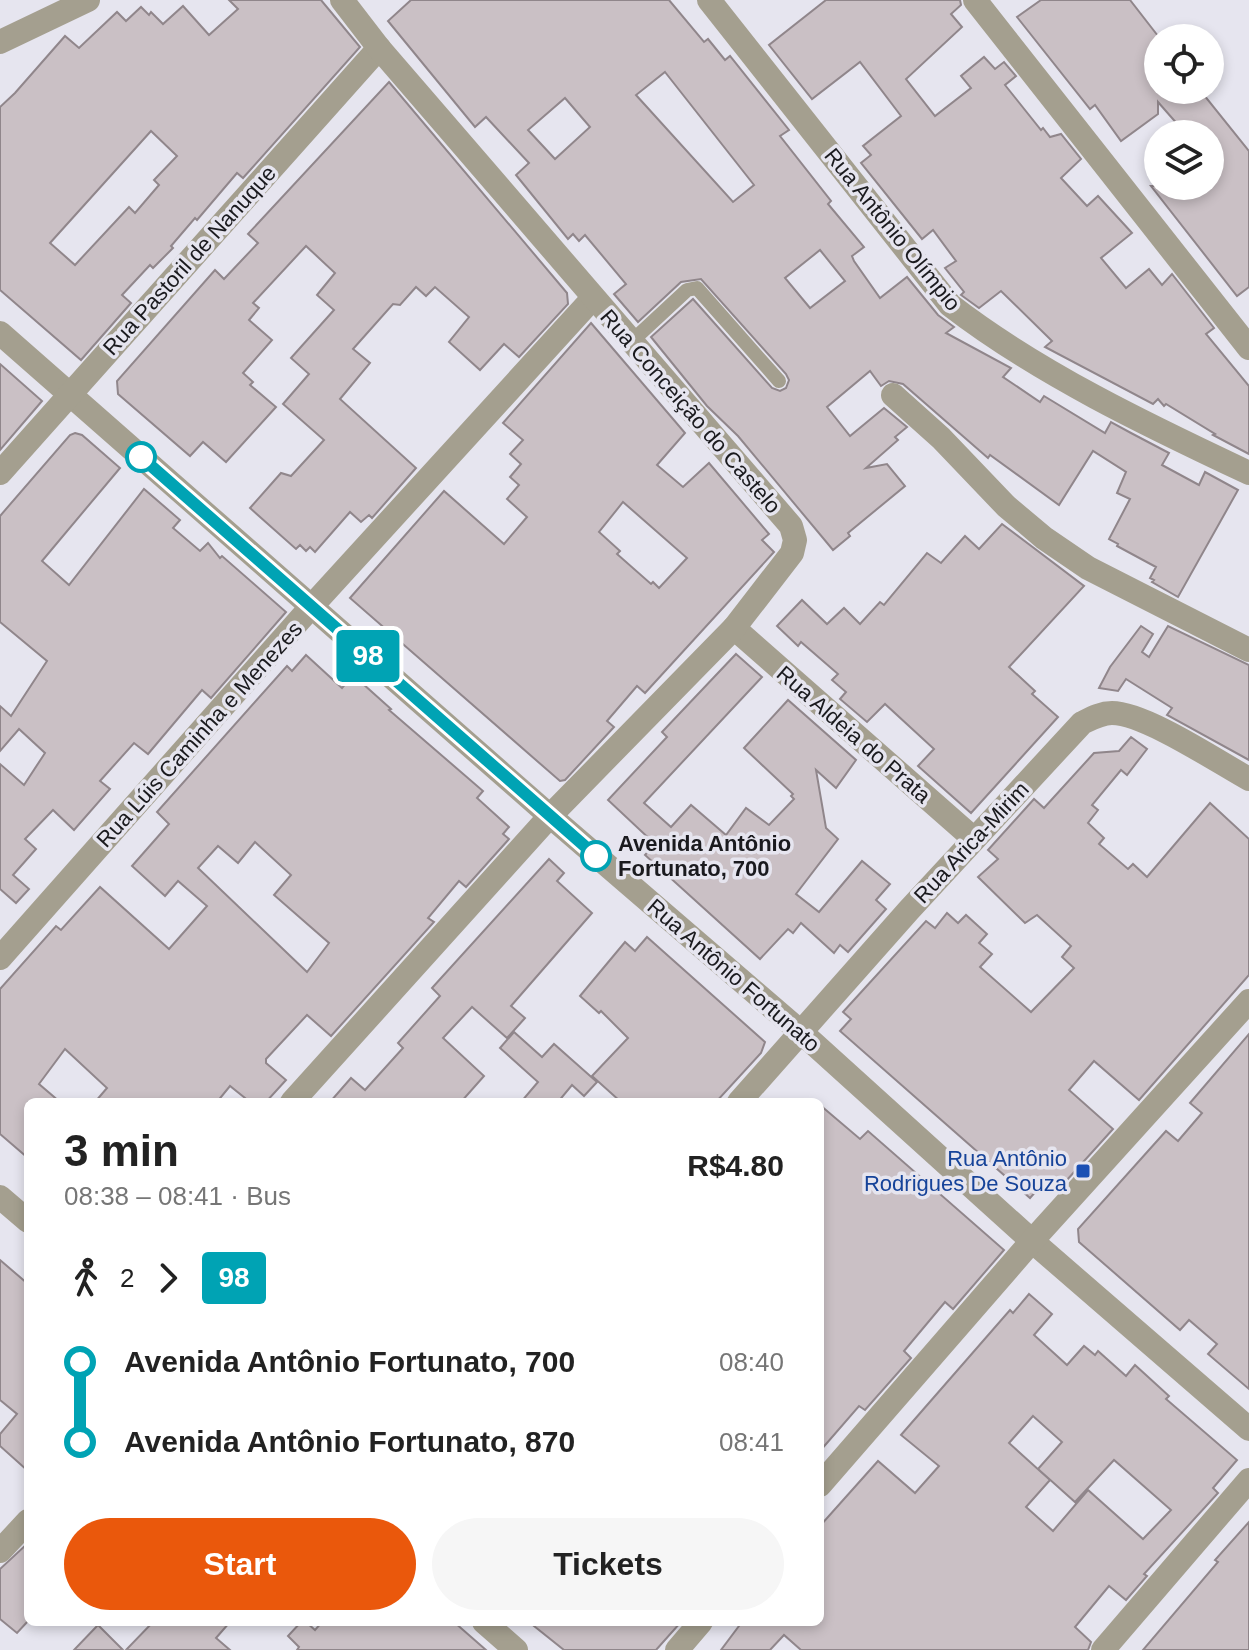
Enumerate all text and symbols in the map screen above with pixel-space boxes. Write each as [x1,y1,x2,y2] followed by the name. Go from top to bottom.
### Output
[1144,24,1224,200] map controls
[1144,24,1224,104] button: locate
[1144,120,1224,200] button: layers
[819,143,966,316] street label: Rua Antônio Olímpio
[98,161,281,360] street label: Rua Pastoril de Nanuque
[595,304,786,518] street label: Rua Conceição do Castelo
[126,442,156,472] unlabelled marker
[91,616,307,852] street label: Rua Lúis Caminha e Menezes
[332,630,404,682] line badge: 98
[352,640,384,671] text: 98
[772,661,936,809] street label: Rua Aldeia do Prata
[909,777,1034,908] street label: Rua Arica-Mirim
[618,831,791,881] place label: Avenida Antônio Fortunato, 700
[581,841,611,871] marker: Avenida Antônio Fortunato, 700
[642,894,825,1057] street label: Rua Antônio Fortunato
[64,1126,179,1175] text: 3 min
[864,1146,1068,1196] place label: Rua Antônio Rodrigues De Souza
[687,1149,784,1182] text: R$4.80
[1074,1162,1092,1180] marker: Rua Antônio Rodrigues De Souza
[64,1181,291,1211] text: 08:38 – 08:41 · Bus
[64,1256,108,1300] icon: walk
[146,1256,190,1300] icon: forward
[218,1262,250,1293] text: 98
[120,1263,134,1293] text: 2
[124,1345,575,1378] text: Avenida Antônio Fortunato, 700
[719,1347,784,1377] text: 08:40
[124,1425,575,1458] text: Avenida Antônio Fortunato, 870
[719,1427,784,1457] text: 08:41
[64,1518,416,1610] button: Start
[432,1518,784,1610] button: Tickets

